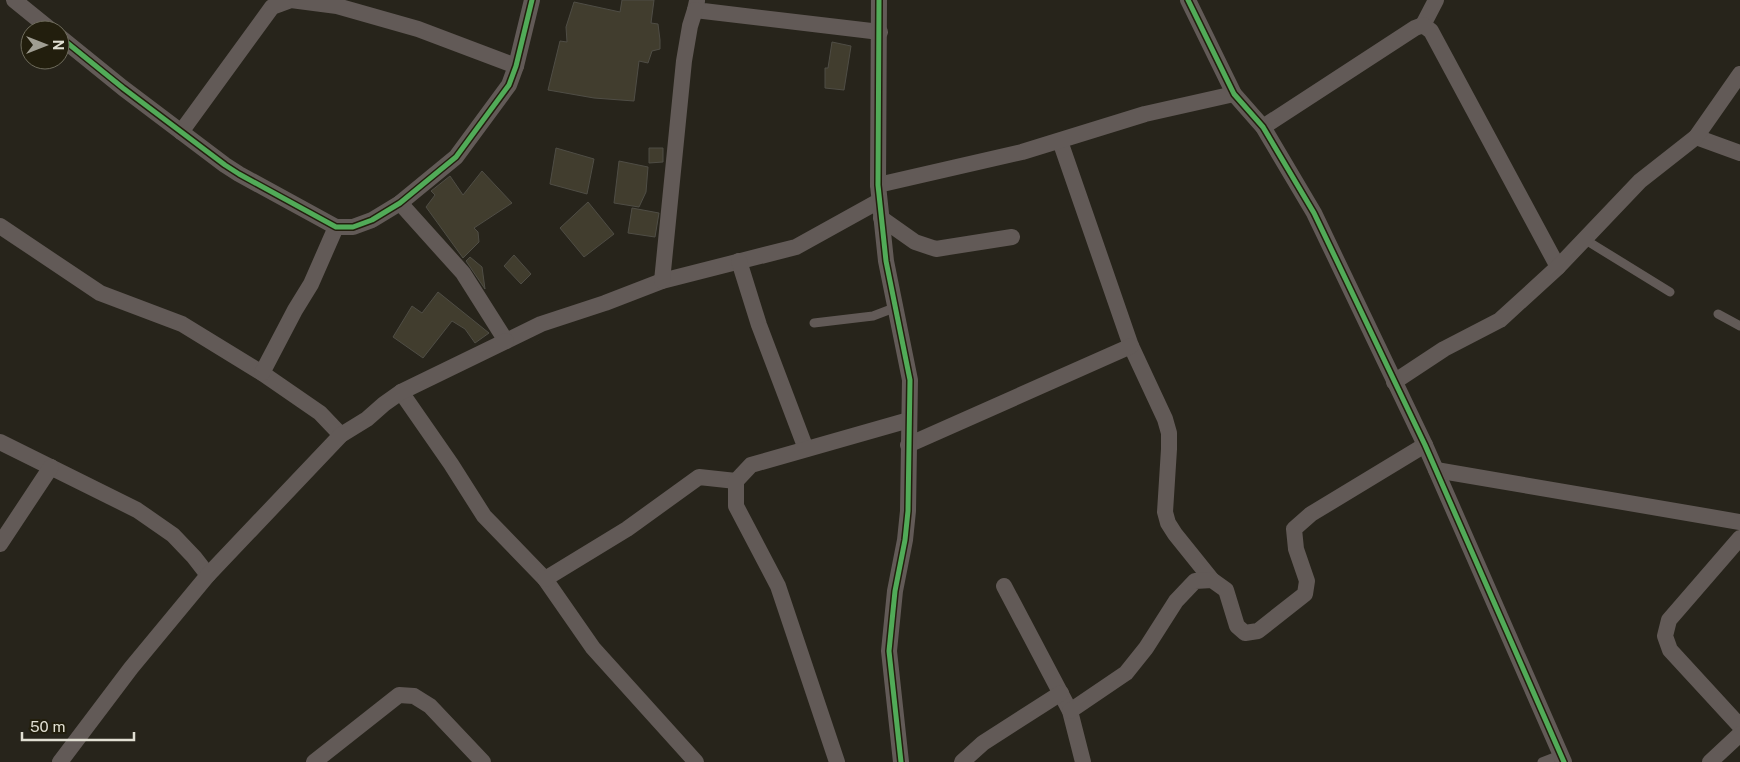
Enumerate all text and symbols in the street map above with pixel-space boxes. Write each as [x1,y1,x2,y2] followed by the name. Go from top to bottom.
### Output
[20,20,70,70] north arrow
[50,40,66,50] text: N
[22,710,135,742] scale bar
[30,718,65,735] text: 50 m

